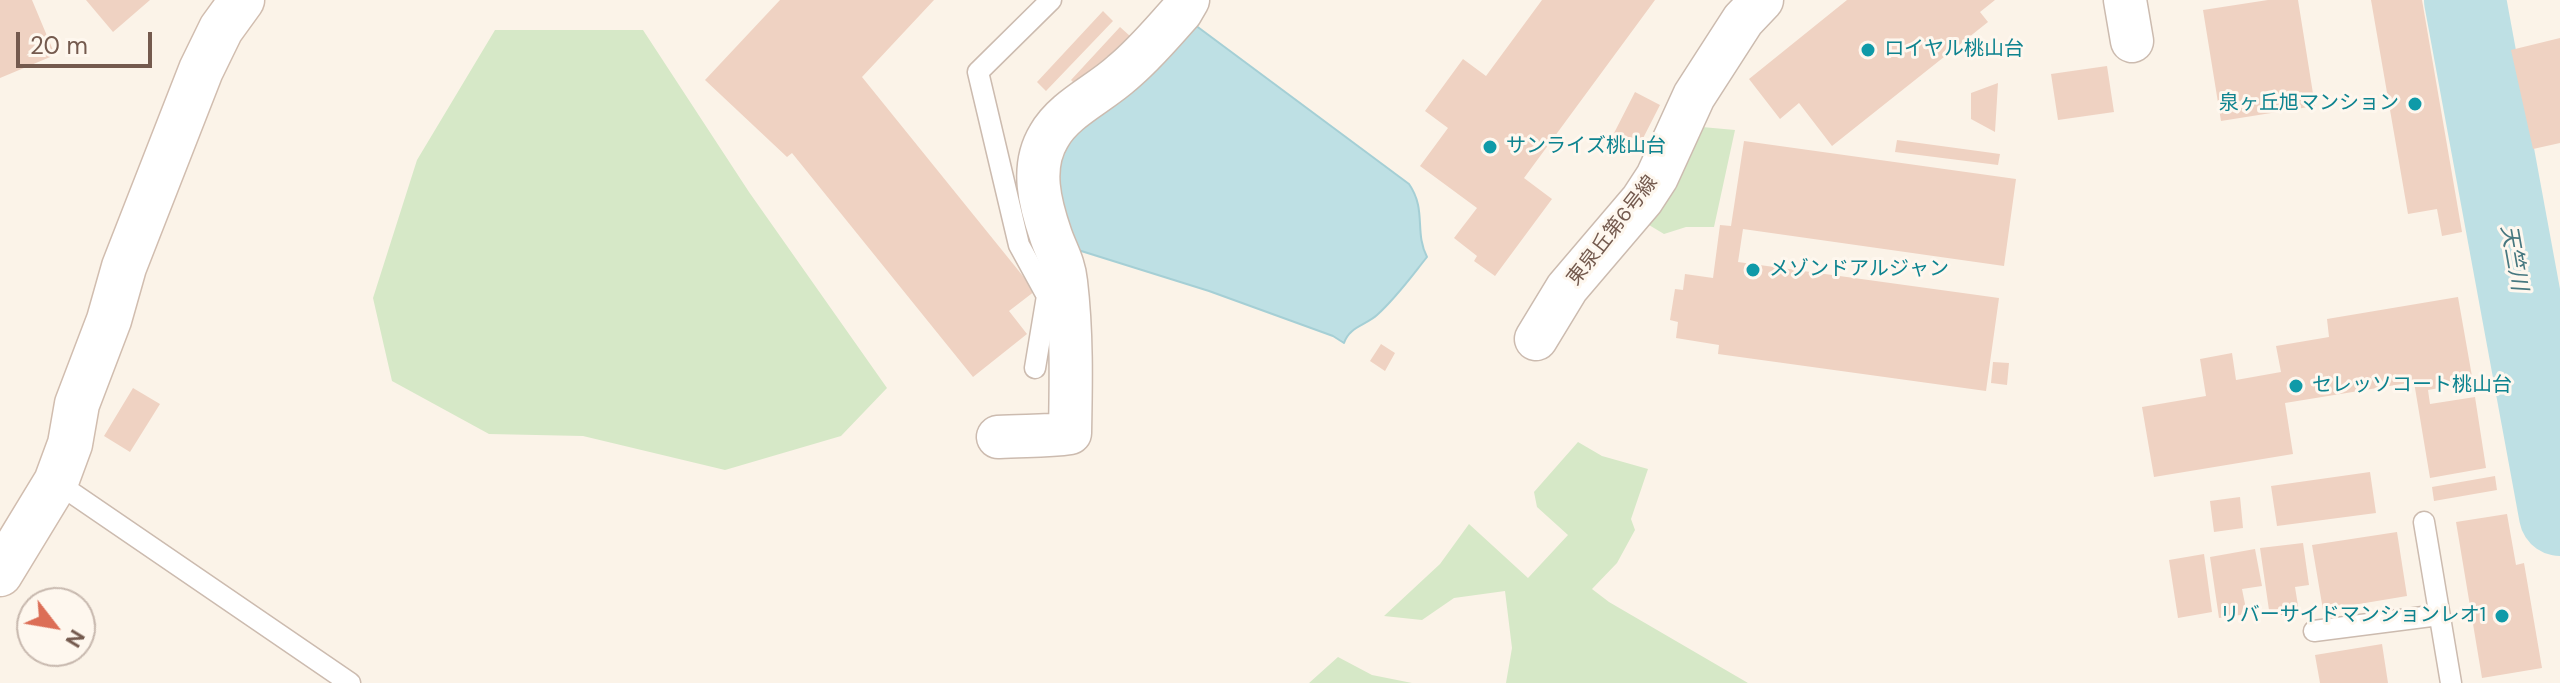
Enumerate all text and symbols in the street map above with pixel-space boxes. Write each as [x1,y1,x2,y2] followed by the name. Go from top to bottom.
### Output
[20,16,156,66] scale bar
[30,30,88,61] text: 20 m
[1884,38,2024,62] place label: ロイヤル桃山台
[1859,41,1877,59] marker: ロイヤル桃山台
[2219,92,2399,116] place label: 泉ヶ丘旭マンション
[2406,95,2424,113] marker: 泉ヶ丘旭マンション
[1506,135,1666,159] place label: サンライズ桃山台
[1481,138,1499,156] marker: サンライズ桃山台
[1563,171,1663,291] street label: 東泉丘第6号線
[2494,223,2532,293] water label: 天竺川
[1769,258,1949,282] place label: メゾンドアルジャン
[1744,261,1762,279] marker: メゾンドアルジャン
[2312,374,2512,398] place label: セレッソコート桃山台
[2287,377,2305,395] marker: セレッソコート桃山台
[16,587,96,667] north arrow
[2220,604,2486,628] place label: リバーサイドマンションレオ1
[2493,607,2511,625] marker: リバーサイドマンションレオ1
[59,624,92,653] text: N

